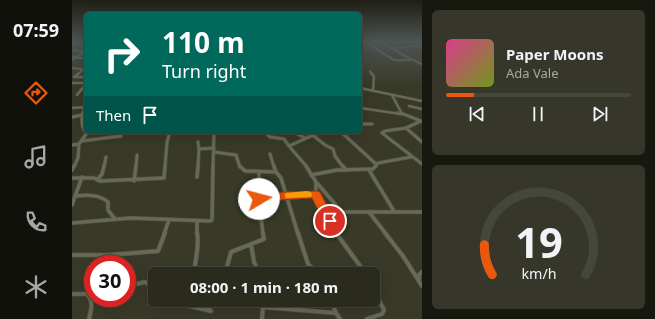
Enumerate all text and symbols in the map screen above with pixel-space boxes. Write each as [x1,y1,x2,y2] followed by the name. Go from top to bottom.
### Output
[13,18,59,42] text: 07:59
[162,23,245,61] text: 110 m
[96,28,148,80] icon: right
[506,44,604,64] text: Paper Moons
[162,59,246,83] text: Turn right
[506,64,559,82] text: Ada Vale
[22,79,50,107] icon: directions
[466,103,488,125] icon: previous
[527,103,549,125] icon: pause
[589,103,611,125] icon: next
[139,104,161,126] icon: arrive
[96,105,131,125] text: Then
[22,143,50,171] icon: music
[238,178,280,220] position arrow
[313,204,347,238] pin
[22,208,50,236] icon: phone
[319,210,341,232] icon: arrive
[515,214,562,270] text: 19
[84,255,136,307] speed limit sign: 30
[521,263,556,282] text: km/h
[22,273,50,301] icon: climate
[190,277,338,297] text: 08:00 · 1 min · 180 m

